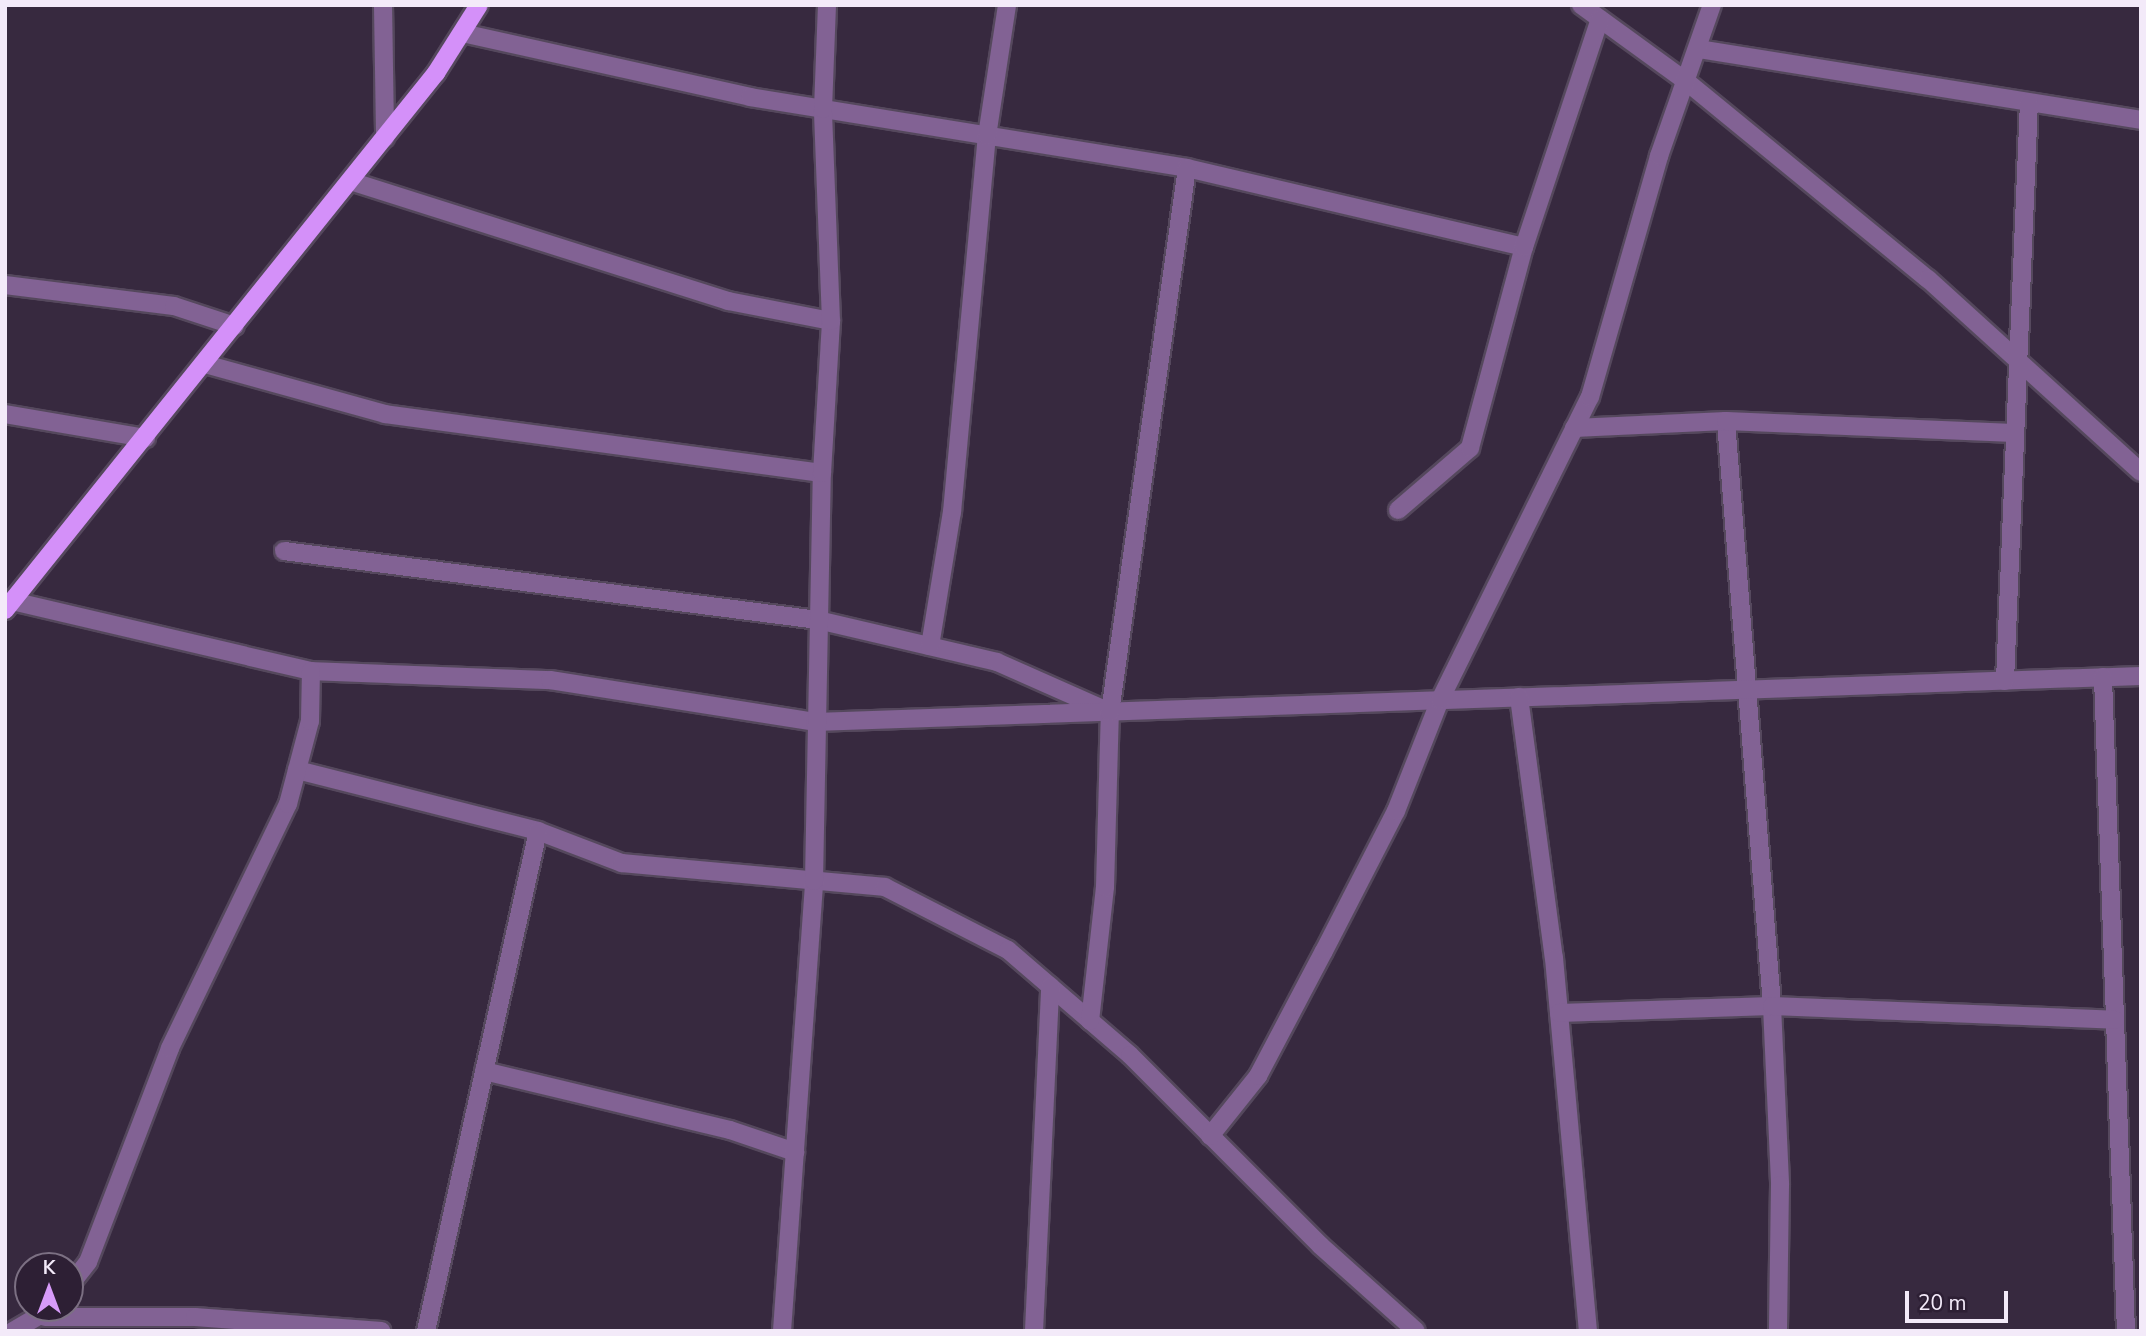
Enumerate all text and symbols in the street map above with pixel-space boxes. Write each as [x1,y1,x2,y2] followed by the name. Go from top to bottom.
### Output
[14,1252,84,1322] north arrow
[43,1255,55,1281] text: K
[1908,1276,2011,1320] scale bar
[1918,1289,1967,1317] text: 20 m

